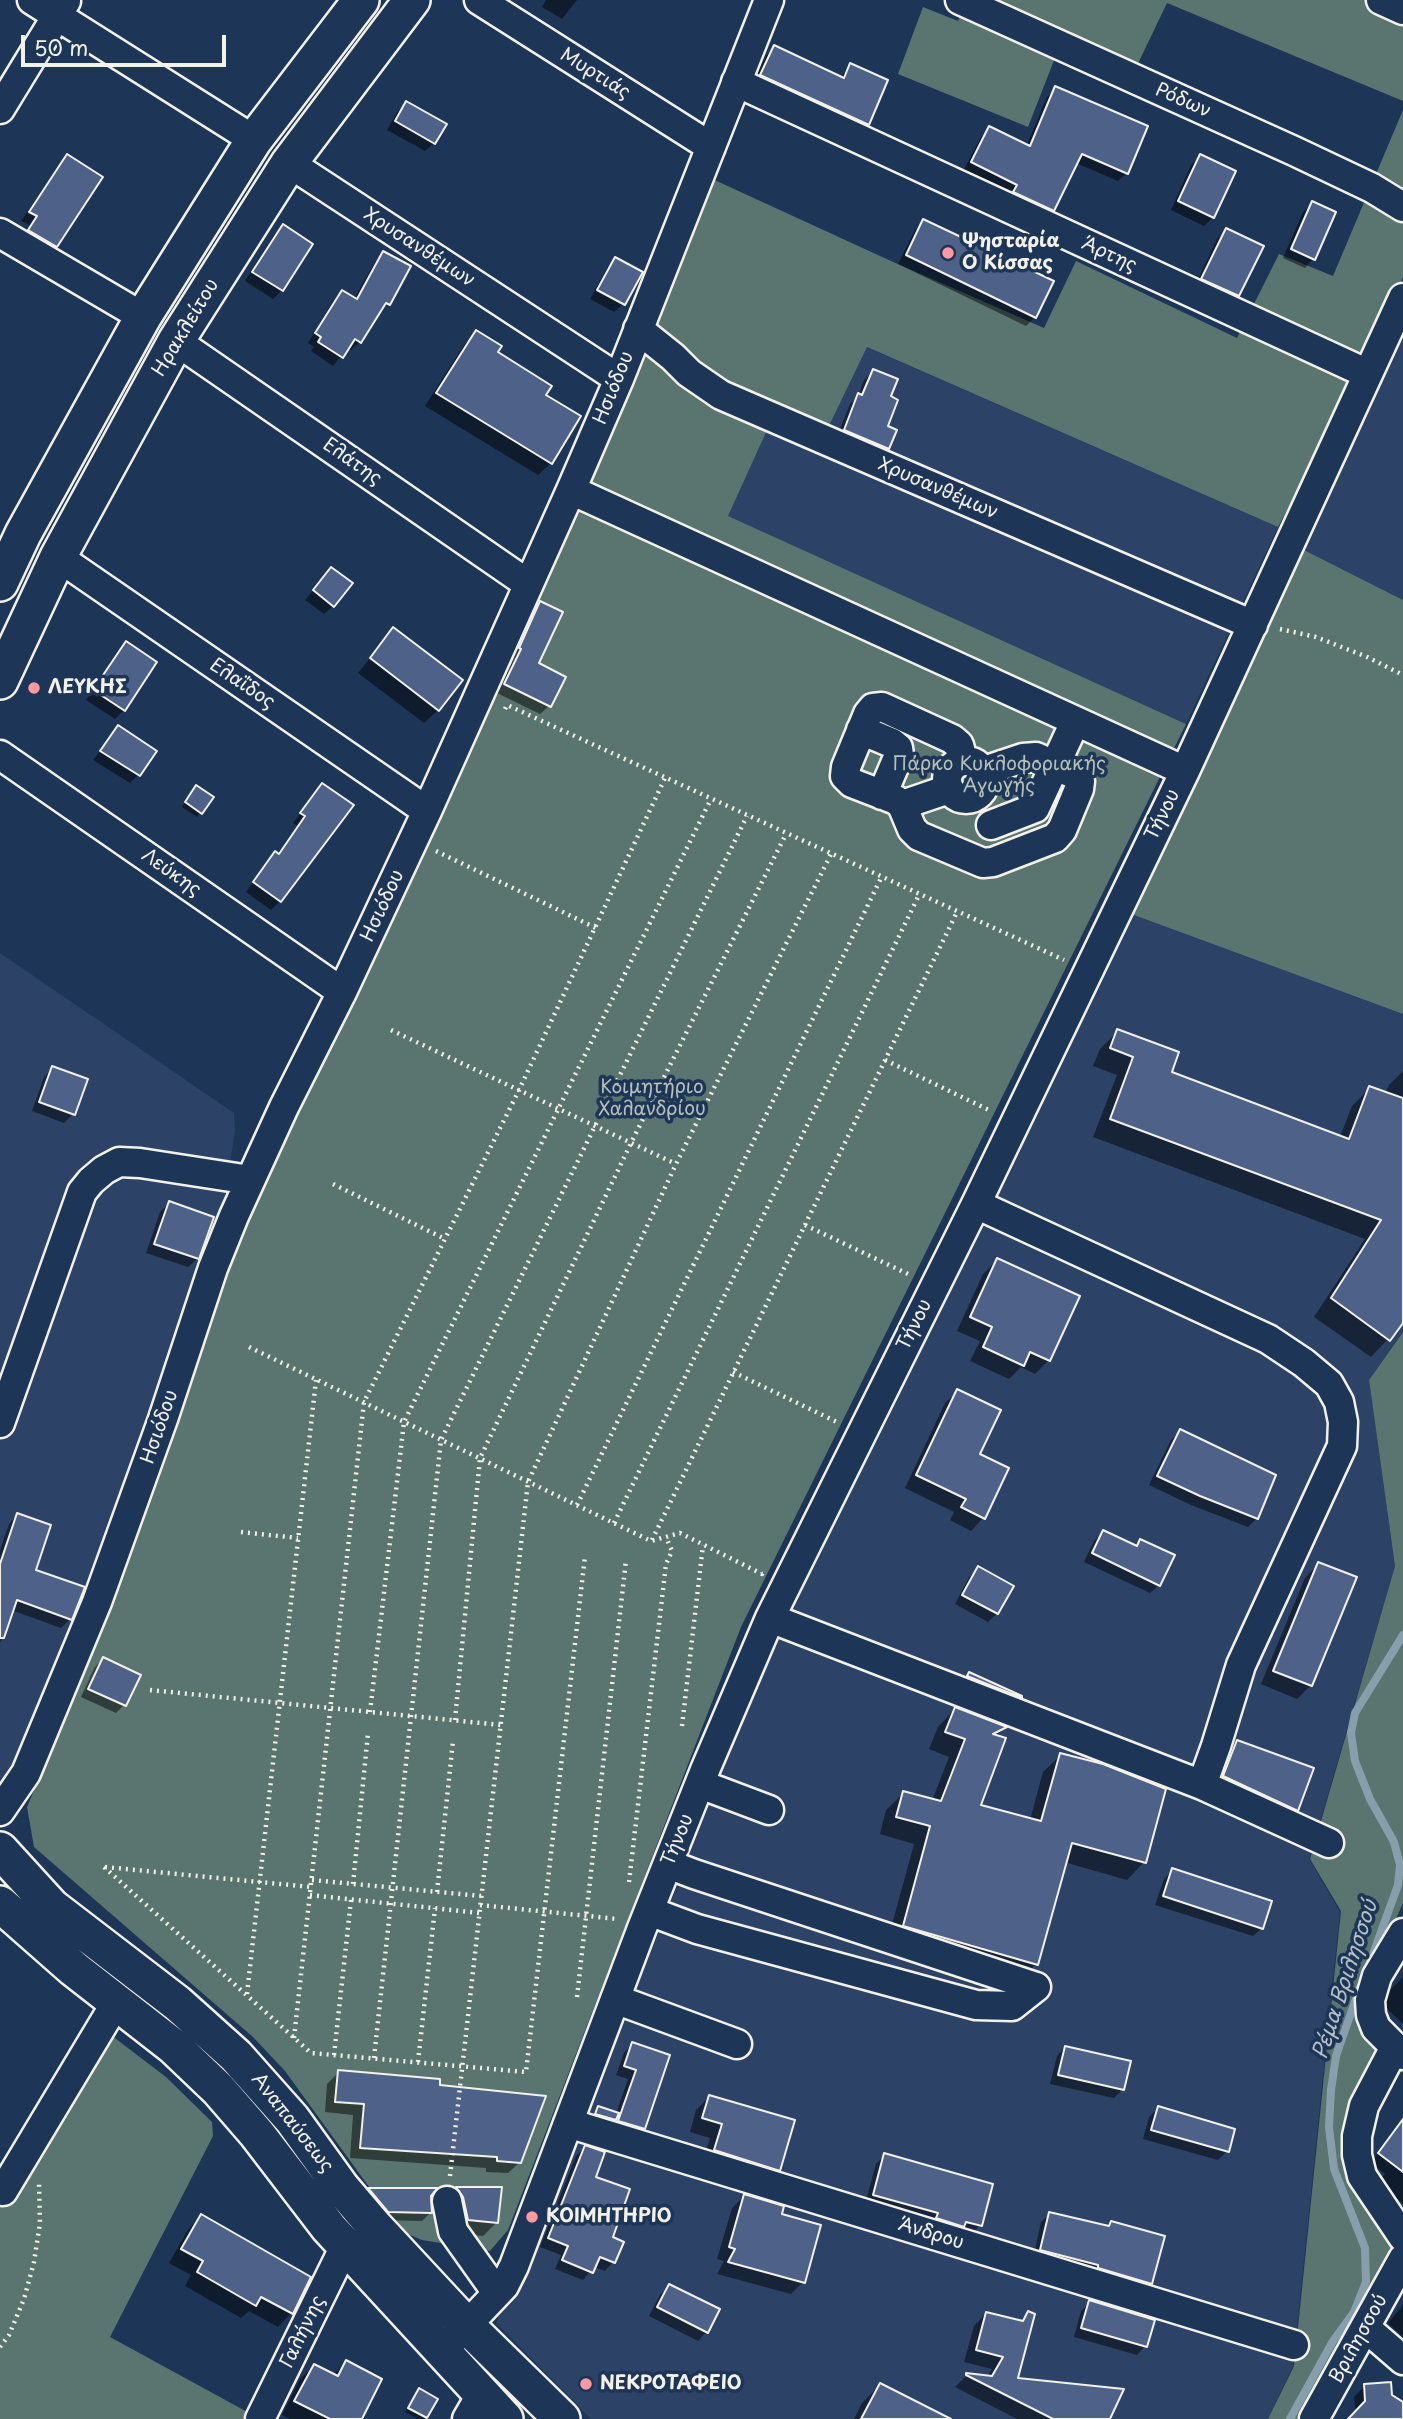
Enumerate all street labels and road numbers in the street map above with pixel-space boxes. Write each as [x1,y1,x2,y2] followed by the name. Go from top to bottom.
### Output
[556,44,634,104] street label: Μυρτιάς
[1152,79,1214,123] street label: Ρόδων
[359,204,479,292] street label: Χρυσανθέμων
[1078,232,1140,278] street label: Άρτης
[148,275,224,381] street label: Ηρακλείτου
[589,348,639,428] street label: Ησιόδου
[318,434,386,490] street label: Ελάτης
[875,453,1001,525] street label: Χρυσανθέμων
[205,654,279,714] street label: Ελαΐδος
[1141,786,1185,844] street label: Τήνου
[137,844,205,902] street label: Λεύκης
[356,866,410,946] street label: Ησιόδου
[893,1296,937,1354] street label: Τήνου
[137,1387,183,1467] street label: Ησιόδου
[657,1811,699,1869] street label: Τήνου
[246,2069,338,2177] street label: Αναπαύσεως
[895,2213,967,2255] street label: Άνδρου
[1325,2291,1393,2387] street label: Βριλησσού
[276,2292,330,2372] street label: Γαλήνης

